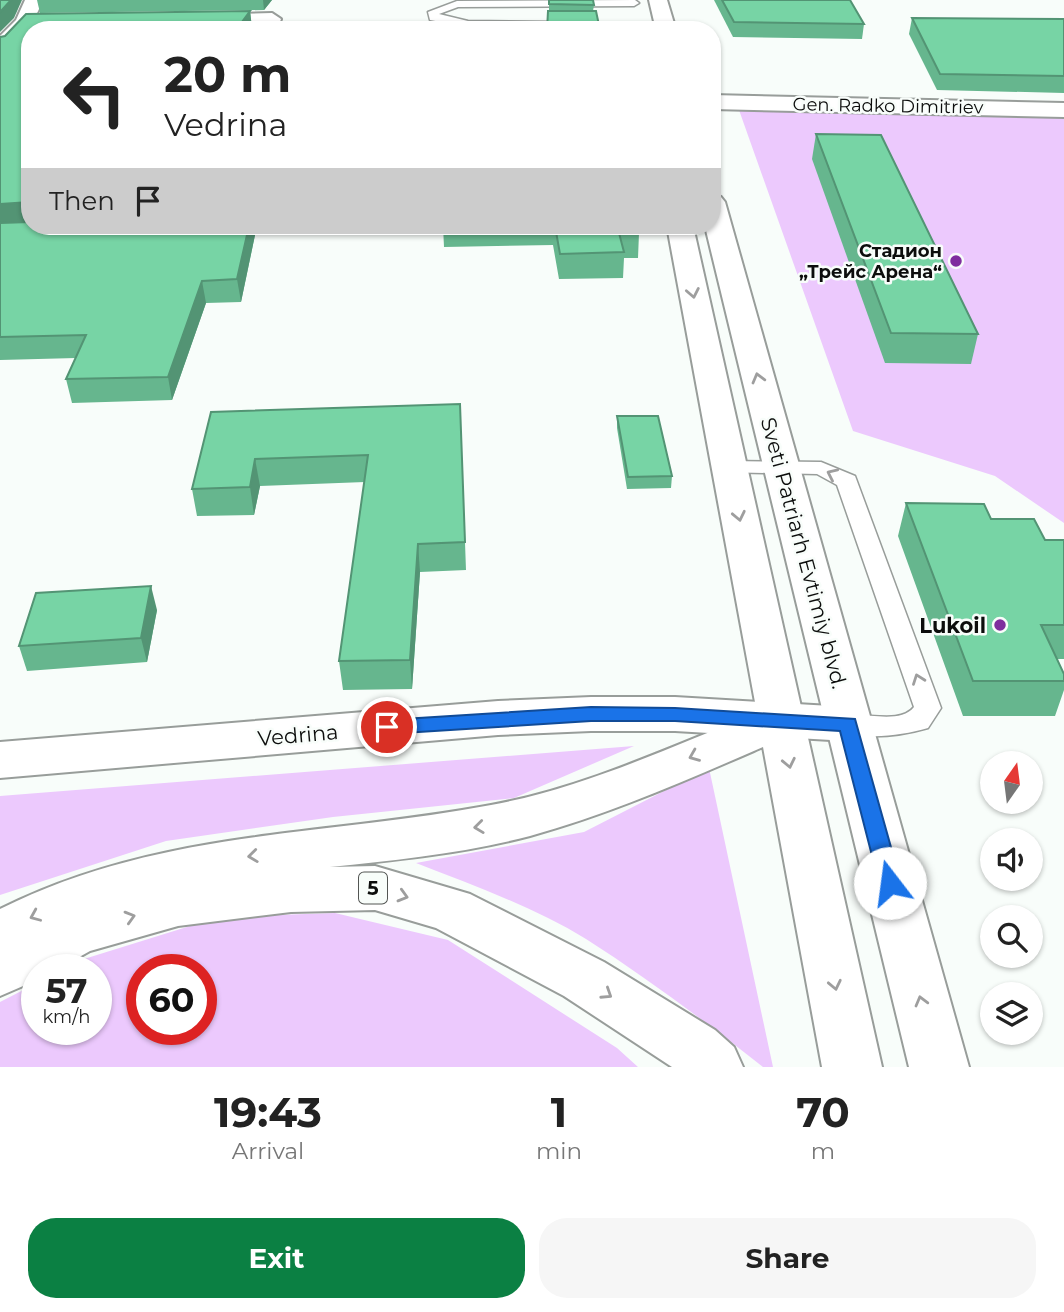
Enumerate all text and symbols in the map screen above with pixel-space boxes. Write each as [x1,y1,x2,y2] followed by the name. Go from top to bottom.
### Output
[164,45,291,104] text: 20 m
[49,49,140,140] icon: left
[792,93,984,119] street label: Gen. Radko Dimitriev
[164,105,287,144] text: Vedrina
[129,182,167,220] icon: arrive
[49,185,115,217] text: Then
[799,240,942,283] place label: Стадион „Трейс Арена“
[948,253,964,269] marker: Стадион „Трейс Арена“
[685,287,700,299] one-way arrow
[752,372,767,384] one-way arrow
[756,415,852,691] street label: Sveti Patriarh Evtimiy blvd.
[827,468,839,482] one-way arrow
[730,510,745,522] one-way arrow
[919,613,986,638] place label: Lukoil
[992,617,1008,633] marker: Lukoil
[912,674,926,686] one-way arrow
[357,697,417,757] pin
[368,708,406,746] icon: arrive
[257,719,339,751] street label: Vedrina
[689,747,701,761] one-way arrow
[980,751,1043,814] north arrow
[980,751,1043,1045] map controls
[780,757,795,769] one-way arrow
[473,820,485,835] one-way arrow
[980,828,1043,891] button: sound
[853,846,927,920] position arrow
[248,848,259,863] one-way arrow
[359,873,387,904] road number: 5
[397,888,409,902] one-way arrow
[980,905,1043,968] button: search
[30,907,42,921] one-way arrow
[124,911,136,925] one-way arrow
[126,954,217,1045] speed limit sign: 60
[45,969,88,1012] text: 57
[827,979,842,991] one-way arrow
[980,982,1043,1045] button: layers
[599,985,612,998] one-way arrow
[915,995,930,1007] one-way arrow
[42,1006,91,1028] text: km/h
[214,1086,322,1138] text: 19:43
[551,1086,567,1138] text: 1
[796,1086,850,1138] text: 70
[232,1137,304,1165] text: Arrival
[536,1137,582,1165] text: min
[811,1137,835,1165] text: m
[28,1218,525,1298] button: Exit
[539,1218,1036,1298] button: Share

